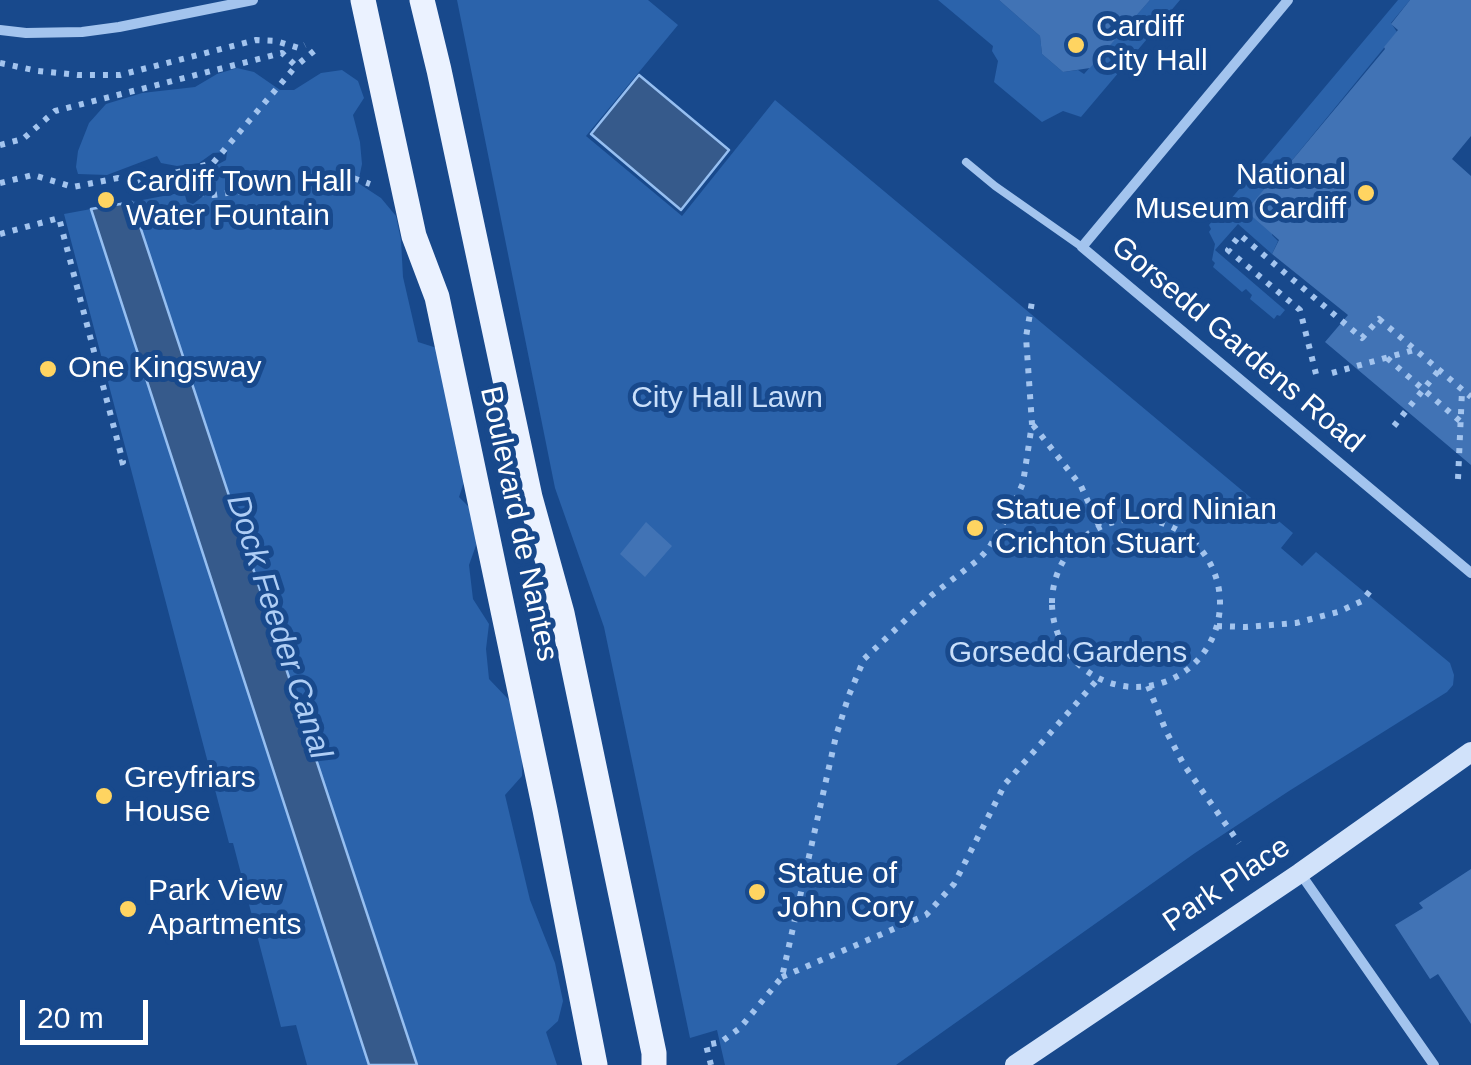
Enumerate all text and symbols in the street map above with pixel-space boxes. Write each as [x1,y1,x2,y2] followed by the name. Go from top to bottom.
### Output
[1096,10,1208,80] place label: Cardiff City Hall
[1065,34,1087,56] marker: Cardiff City Hall
[1135,158,1346,228] place label: National Museum Cardiff
[126,165,352,236] place label: Cardiff Town Hall Water Fountain
[1355,182,1377,204] marker: National Museum Cardiff
[95,189,117,211] marker: Cardiff Town Hall Water Fountain
[1103,229,1371,461] street label: Gorsedd Gardens Road
[68,351,261,387] place label: One Kingsway
[37,358,59,380] marker: One Kingsway
[631,381,823,417] park label: City Hall Lawn
[471,383,565,665] street label: Boulevard de Nantes
[217,490,339,764] water label: Dock Feeder Canal
[995,493,1277,564] place label: Statue of Lord Ninian Crichton Stuart
[964,517,986,539] marker: Statue of Lord Ninian Crichton Stuart
[949,636,1187,672] park label: Gorsedd Gardens
[124,761,256,832] place label: Greyfriars House
[93,785,115,807] marker: Greyfriars House
[1157,830,1297,940] street label: Park Place
[777,857,914,928] place label: Statue of John Cory
[148,874,301,944] place label: Park View Apartments
[746,881,768,903] marker: Statue of John Cory
[117,898,139,920] marker: Park View Apartments
[25,980,152,1042] scale bar
[37,1001,104,1034] text: 20 m

